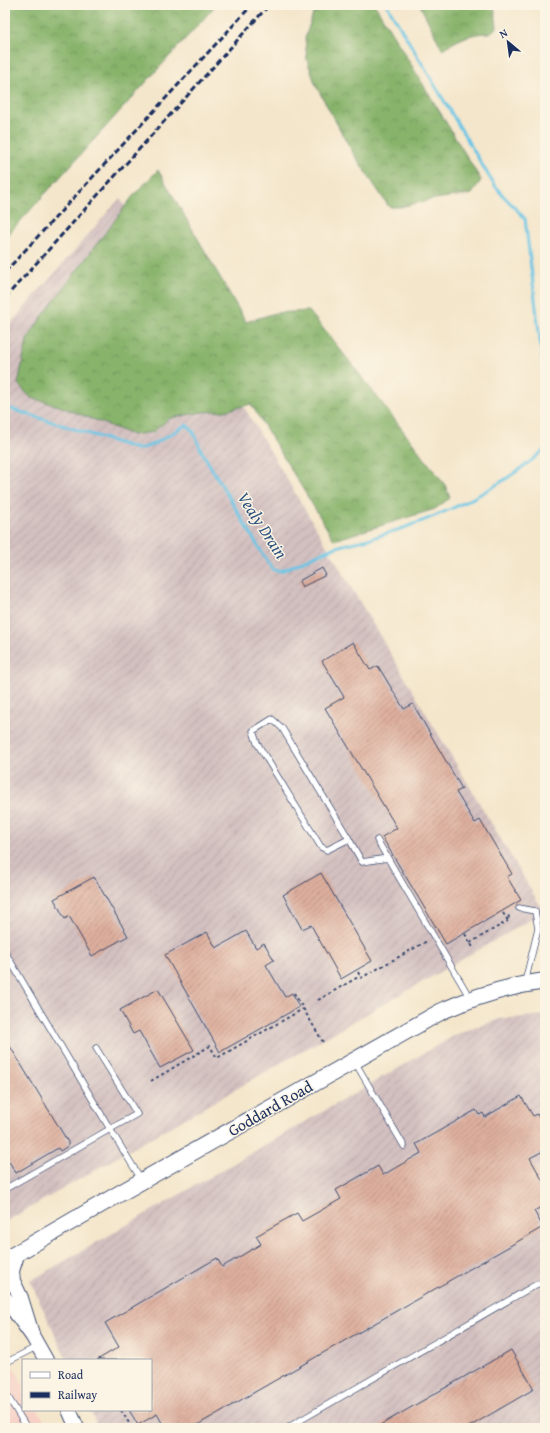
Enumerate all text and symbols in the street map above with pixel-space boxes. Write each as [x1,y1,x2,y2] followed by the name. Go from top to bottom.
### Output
[488,22,528,62] north arrow
[496,24,511,42] text: N
[232,486,294,564] water label: Vealy Drain
[223,1074,317,1142] street label: Goddard Road
[22,1359,152,1411] legend
[58,1366,84,1383] text: Road
[58,1386,97,1403] text: Railway

